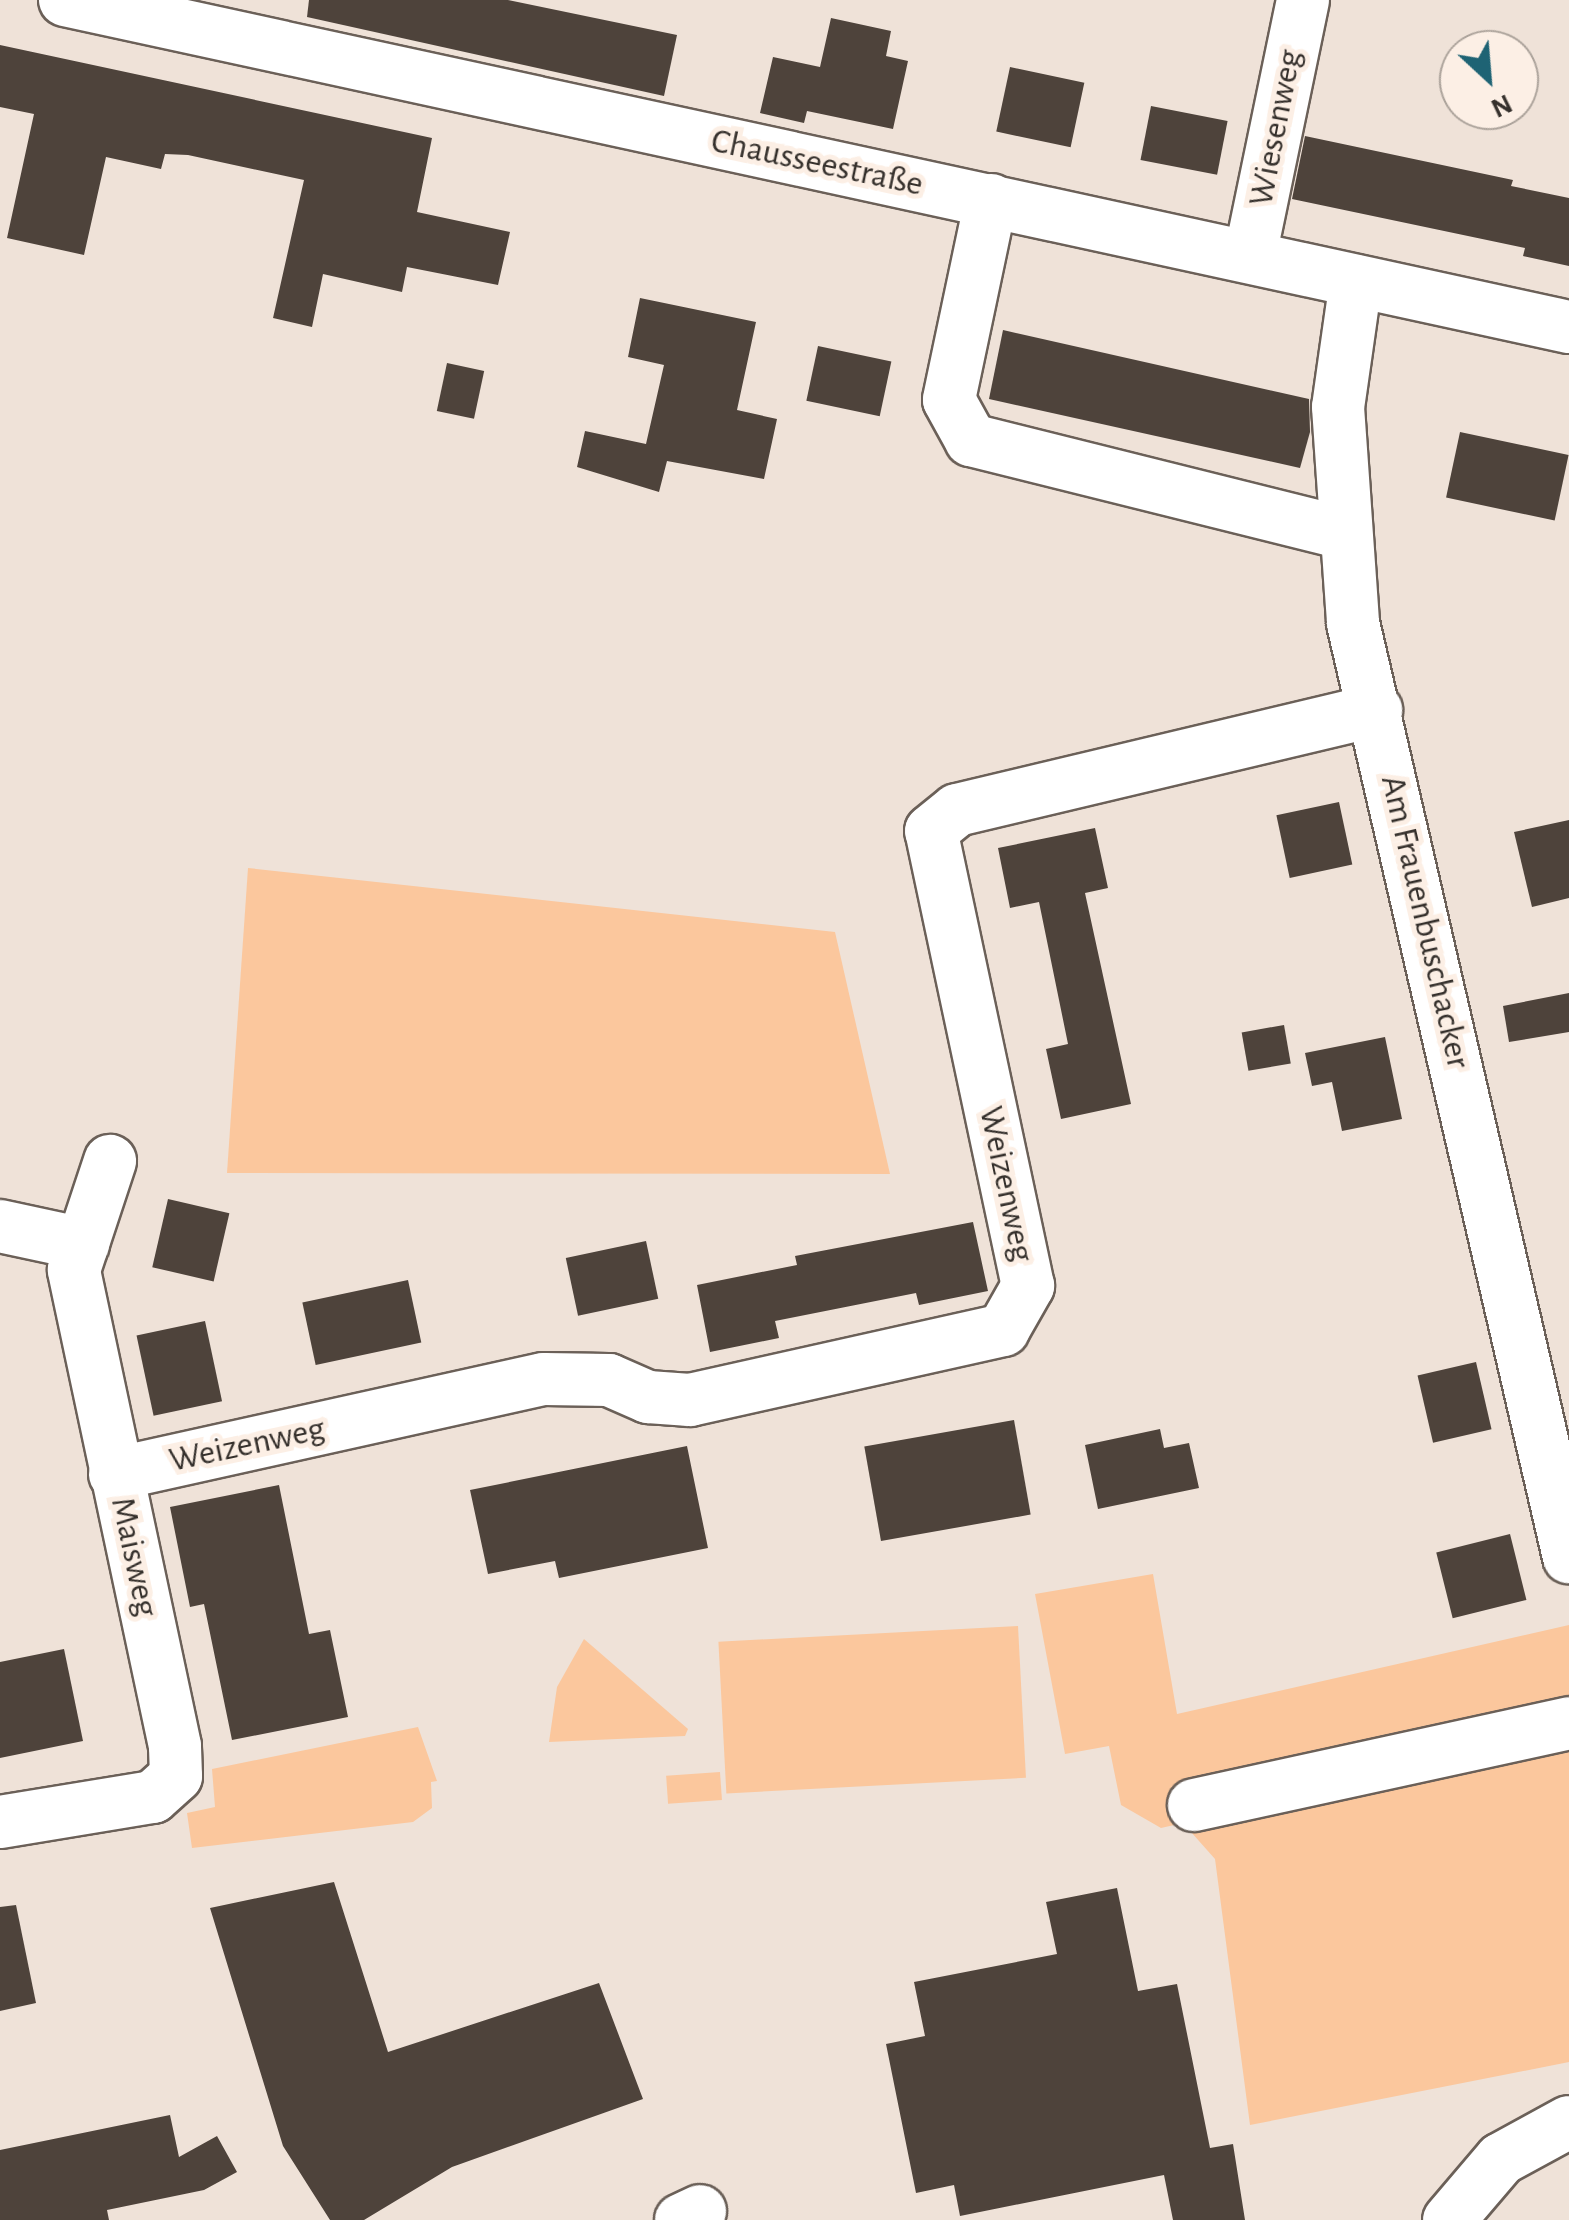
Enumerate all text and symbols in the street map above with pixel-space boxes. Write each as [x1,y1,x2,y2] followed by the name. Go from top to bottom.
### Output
[1439,30,1539,130] north arrow
[1240,46,1312,210] street label: Wiesenweg
[1486,88,1516,122] text: N
[707,120,927,206] street label: Chausseestraße
[1371,771,1479,1073] street label: Am Frauenbuschacker
[969,1103,1043,1265] street label: Weizenweg
[166,1408,328,1482] street label: Weizenweg
[101,1494,167,1620] street label: Maisweg

